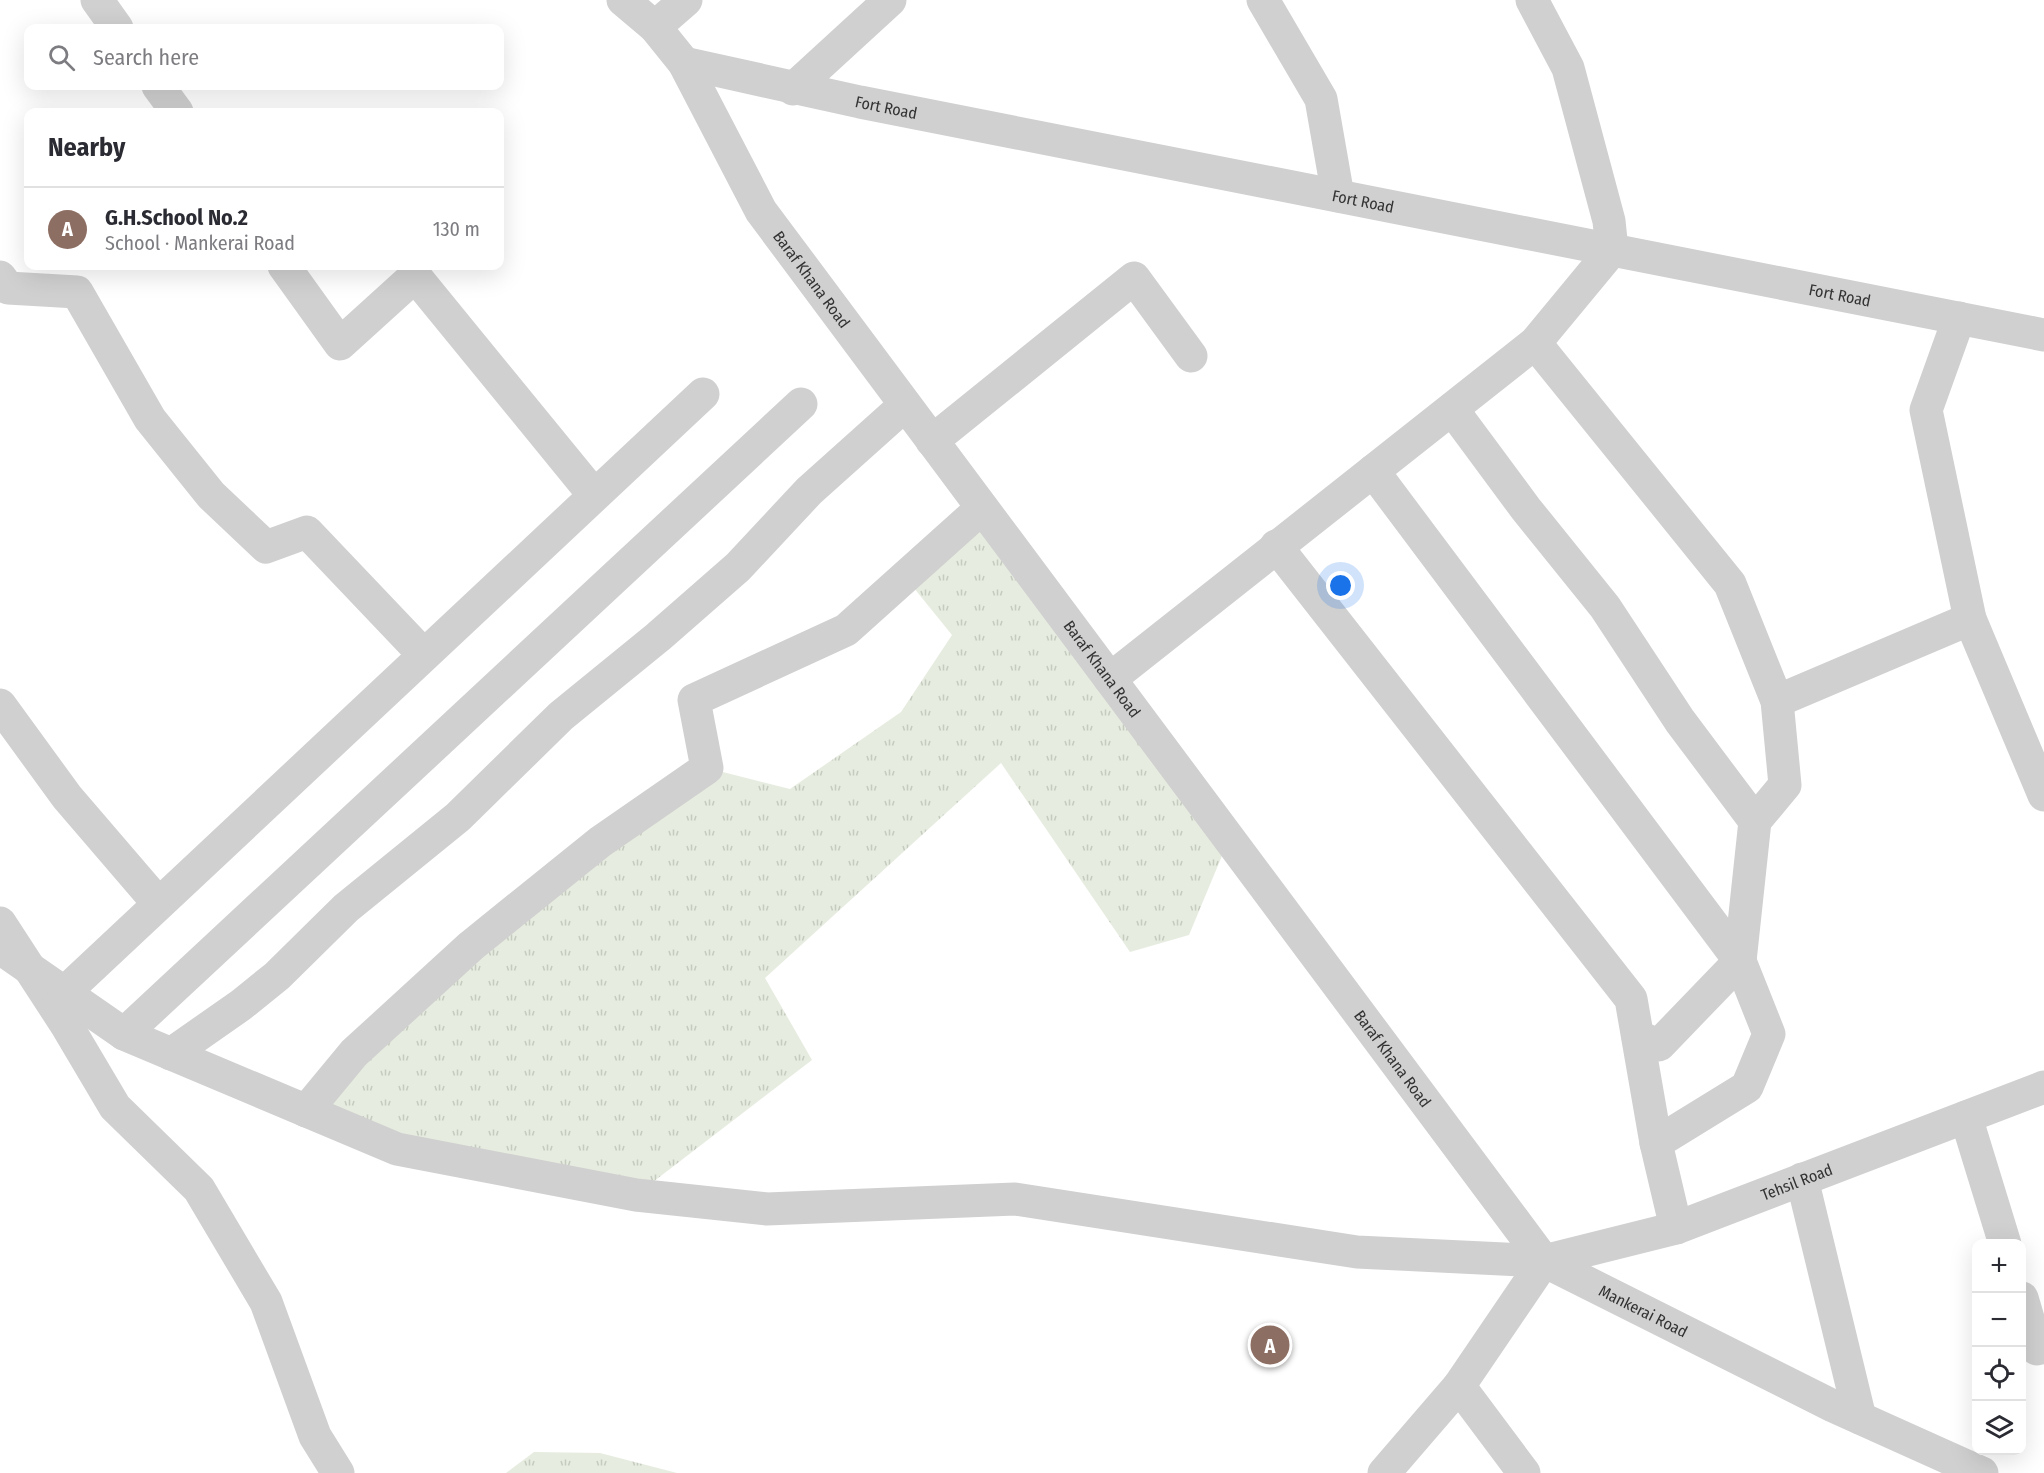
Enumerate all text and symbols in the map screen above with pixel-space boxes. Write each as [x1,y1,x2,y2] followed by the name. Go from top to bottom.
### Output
[24,24,504,90] search box
[45,41,78,74] icon: search
[93,44,199,71] text: Search here
[853,92,919,123] street label: Fort Road
[48,132,125,163] text: Nearby
[1331,186,1396,216] street label: Fort Road
[105,204,248,231] text: G.H.School No.2
[62,217,73,241] text: A
[433,217,480,241] text: 130 m
[770,227,854,331] street label: Baraf Khana Road
[105,231,295,255] text: School · Mankerai Road
[1807,279,1873,310] street label: Fort Road
[1326,571,1355,600] your location
[1060,617,1145,721] street label: Baraf Khana Road
[1351,1006,1435,1111] street label: Baraf Khana Road
[1758,1160,1835,1204] street label: Tehsil Road
[1972,1239,2026,1455] map controls
[1972,1239,2026,1293] button: +
[1596,1281,1691,1341] street label: Mankerai Road
[1972,1293,2026,1347] button: −
[1250,1322,1290,1368] pin: A
[1972,1347,2026,1401] button: locate
[1972,1401,2026,1455] button: layers

